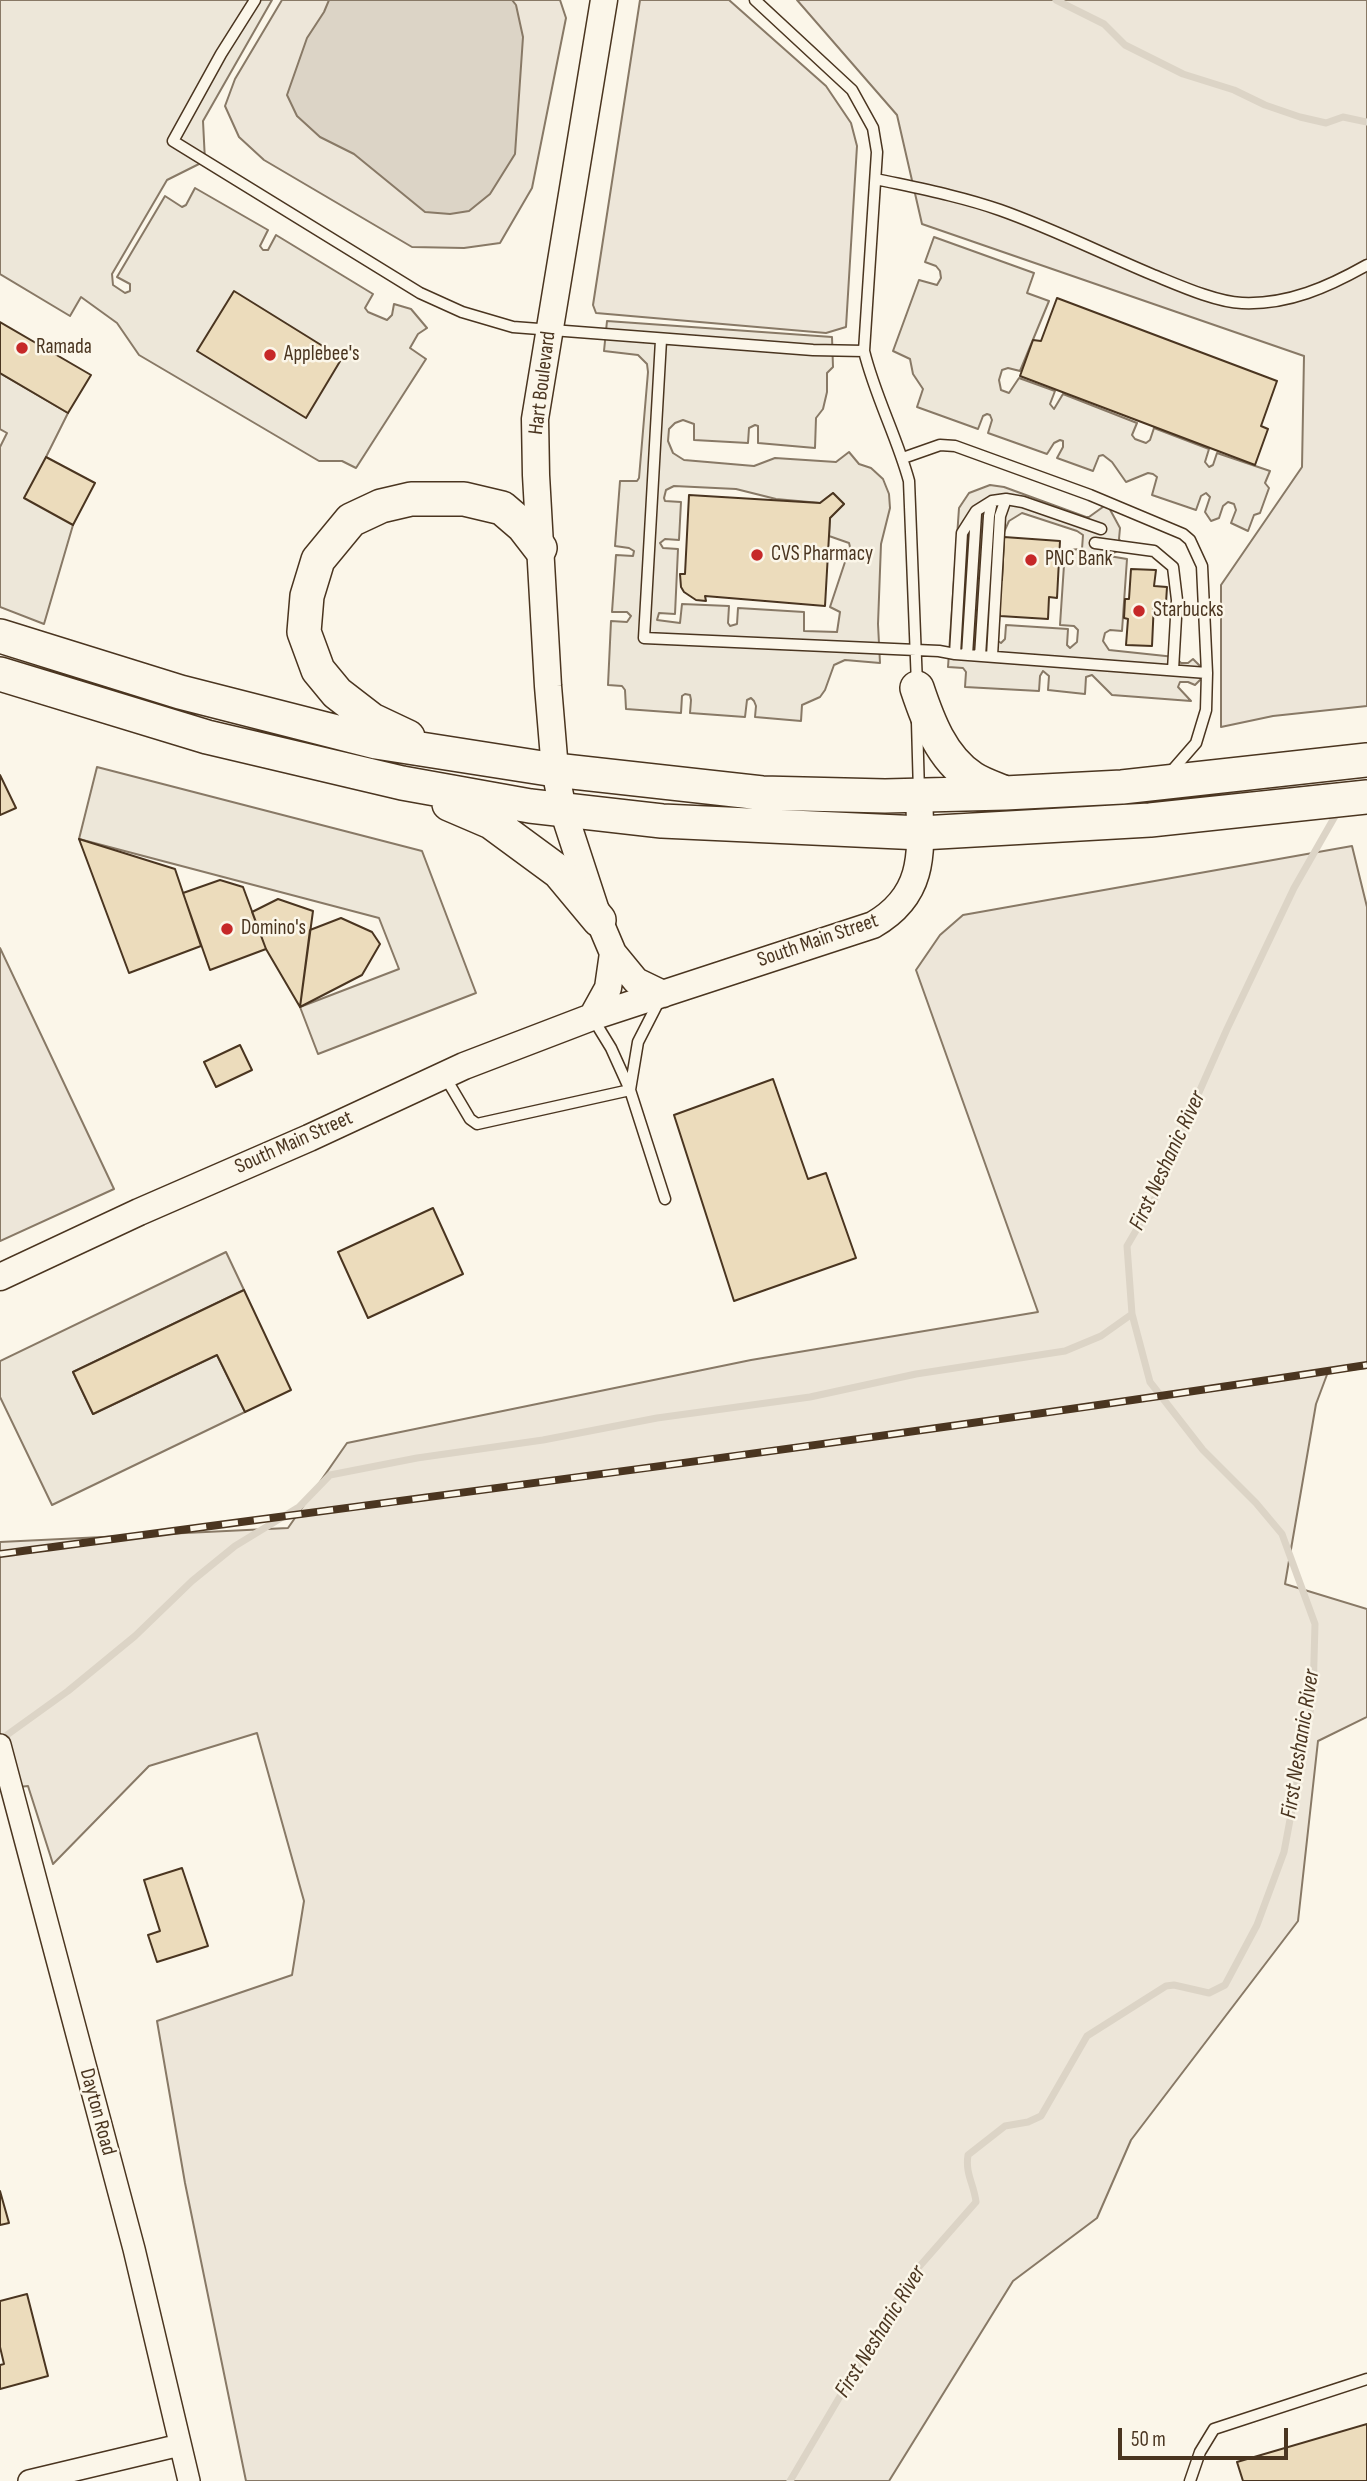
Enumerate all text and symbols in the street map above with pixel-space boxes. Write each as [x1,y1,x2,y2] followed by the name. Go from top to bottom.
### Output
[524,330,562,436] street label: Hart Boulevard
[36,335,92,361] place label: Ramada
[14,340,30,356] marker: Ramada
[284,342,360,368] place label: Applebee's
[262,347,278,363] marker: Applebee's
[771,542,873,568] place label: CVS Pharmacy
[749,547,765,563] marker: CVS Pharmacy
[1045,547,1113,573] place label: PNC Bank
[1023,552,1039,568] marker: PNC Bank
[1153,598,1224,624] place label: Starbucks
[1131,603,1147,619] marker: Starbucks
[754,909,882,973] street label: South Main Street
[241,916,306,942] place label: Domino's
[219,921,235,937] marker: Domino's
[1124,1087,1212,1235] water label: First Neshanic River
[231,1106,357,1180] street label: South Main Street
[1276,1668,1326,1820] water label: First Neshanic River
[73,2066,121,2158] street label: Dayton Road
[829,2261,933,2403] water label: First Neshanic River
[1122,2414,1292,2458] scale bar
[1131,2427,1166,2452] text: 50 m

